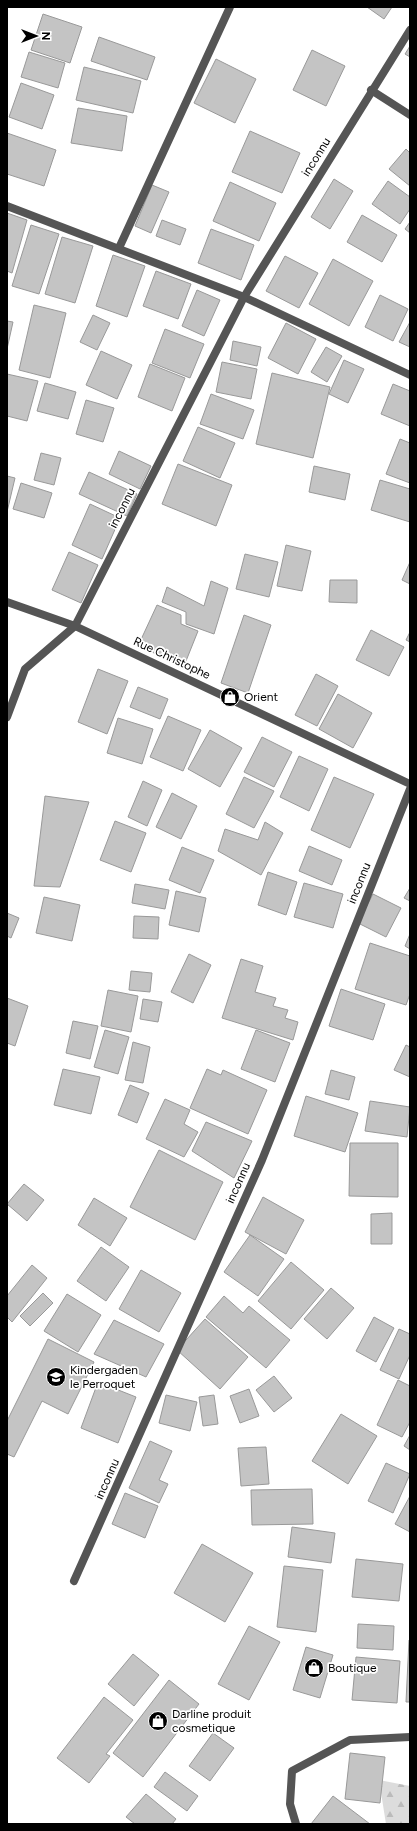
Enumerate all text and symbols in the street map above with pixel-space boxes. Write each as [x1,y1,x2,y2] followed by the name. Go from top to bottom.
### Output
[16,16,56,56] north arrow
[39,32,52,40] text: N
[299,135,333,179] street label: inconnu
[106,486,138,530] street label: inconnu
[131,634,213,682] street label: Rue Christophe
[219,686,241,708] shop icon: Orient
[244,690,278,704] place label: Orient
[344,860,374,906] street label: inconnu
[223,1160,253,1206] street label: inconnu
[70,1363,138,1391] place label: Kindergaden le Perroquet
[45,1366,67,1388] school or university icon: Kindergaden le Perroquet
[92,1456,122,1502] street label: inconnu
[303,1657,325,1679] shop icon: Boutique
[328,1661,377,1675] place label: Boutique
[172,1707,252,1735] place label: Darline produit cosmetique
[147,1710,169,1732] shop icon: Darline produit cosmetique

